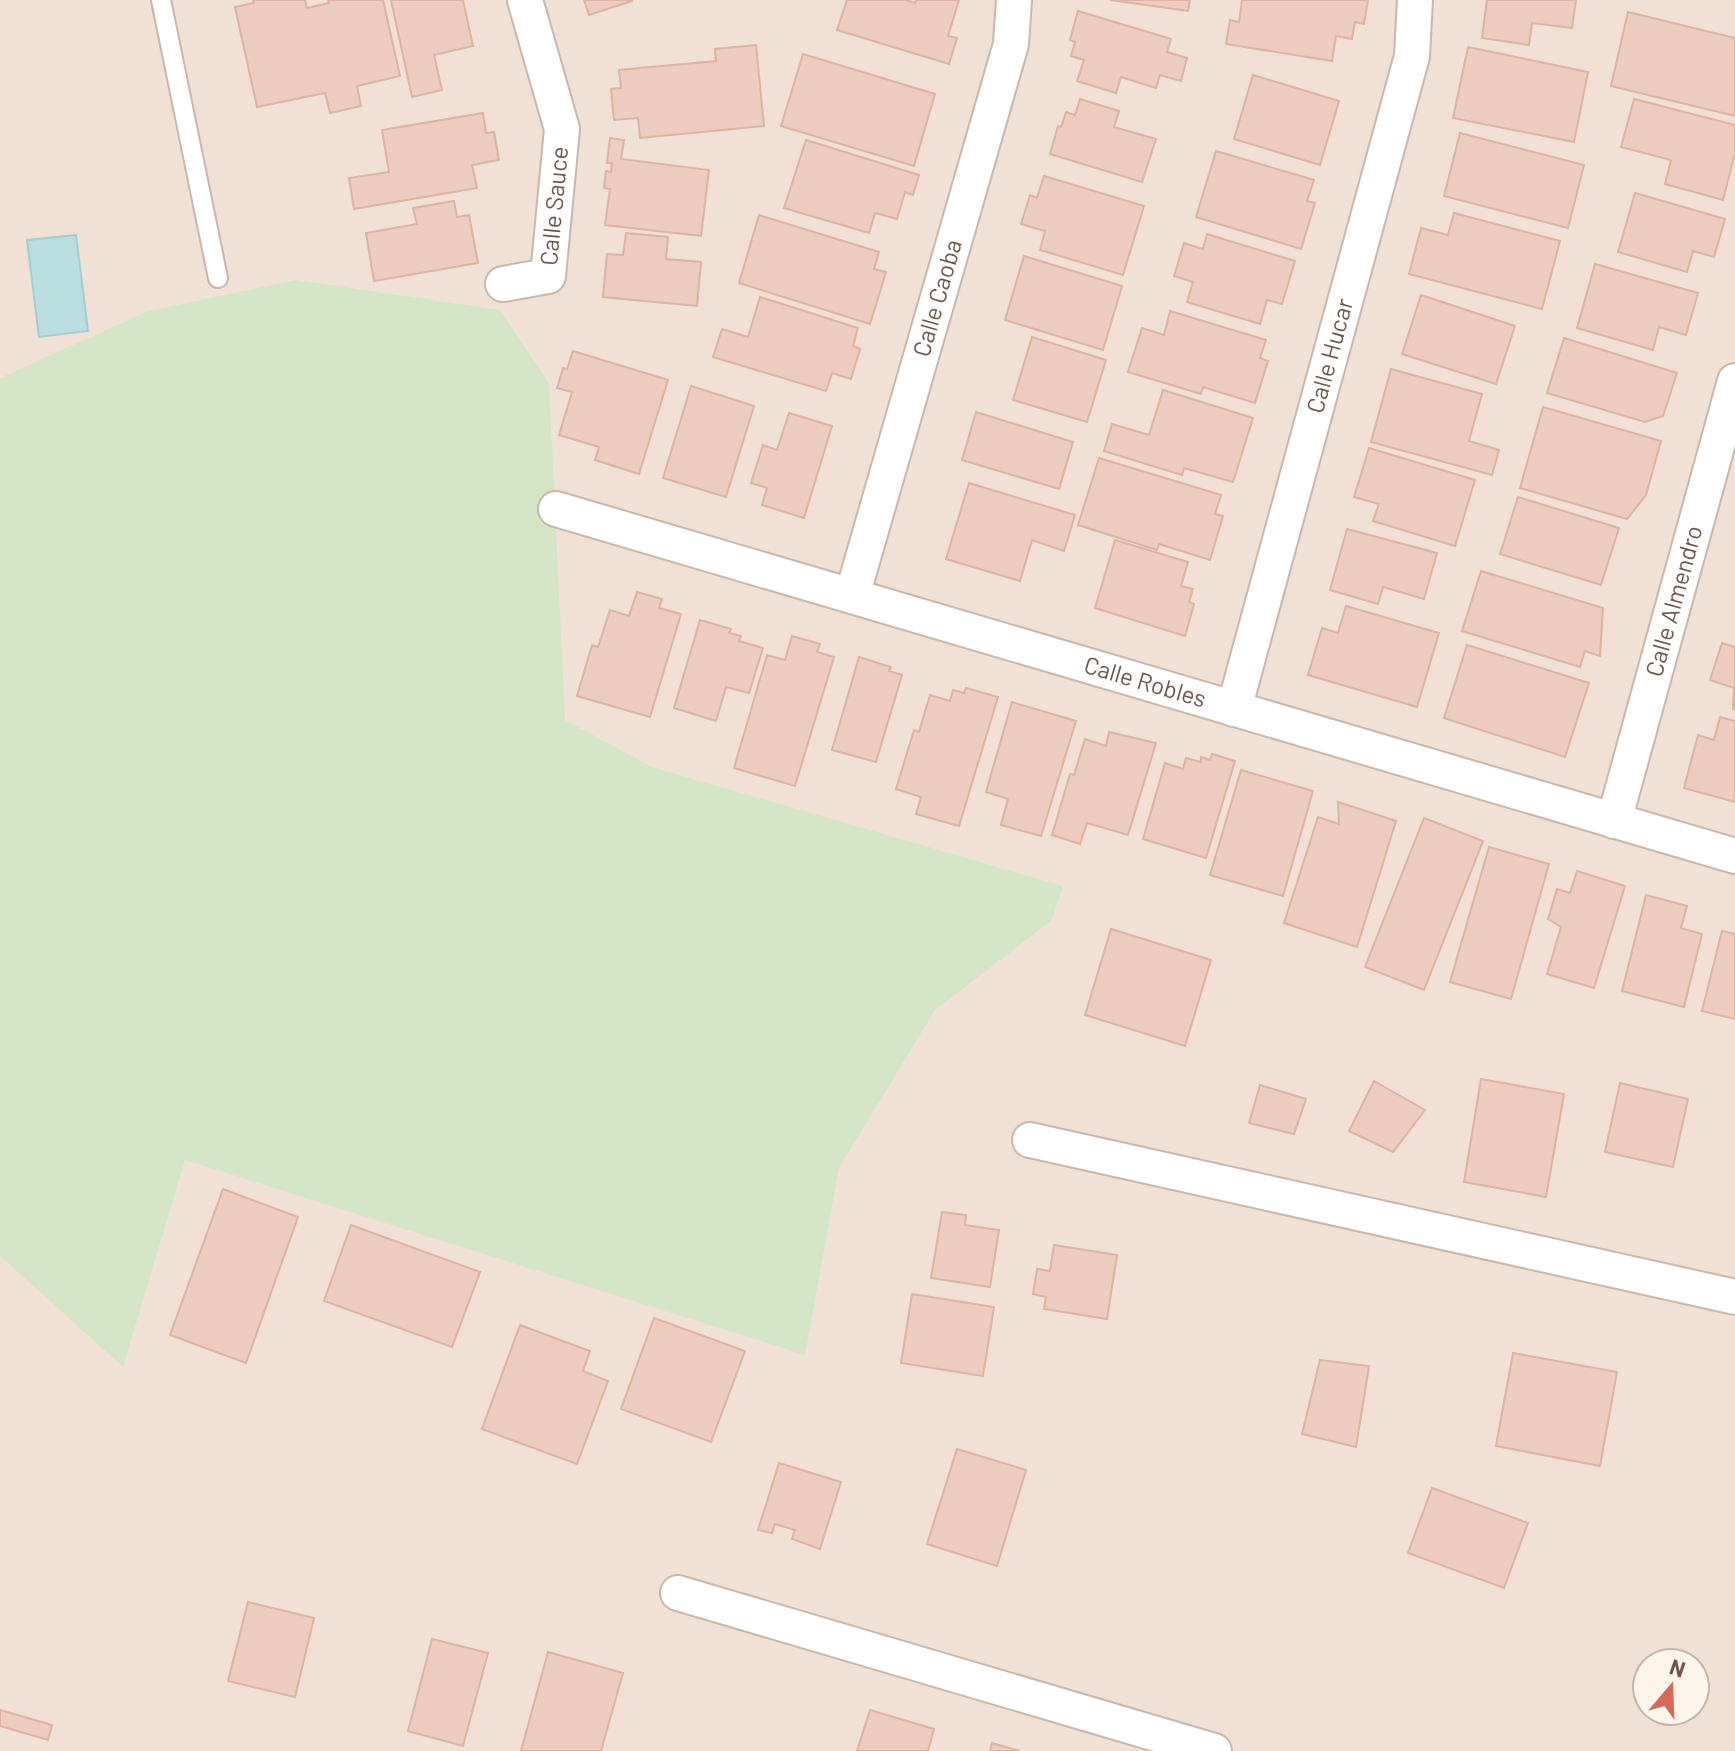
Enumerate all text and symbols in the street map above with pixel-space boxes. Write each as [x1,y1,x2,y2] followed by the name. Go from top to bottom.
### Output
[533,145,573,267] street label: Calle Sauce
[906,236,967,360] street label: Calle Caoba
[1299,295,1358,416] street label: Calle Hucar
[1638,522,1708,680] street label: Calle Almendro
[1081,649,1210,713] street label: Calle Robles
[1631,1647,1711,1727] north arrow
[1667,1652,1689,1682] text: N

